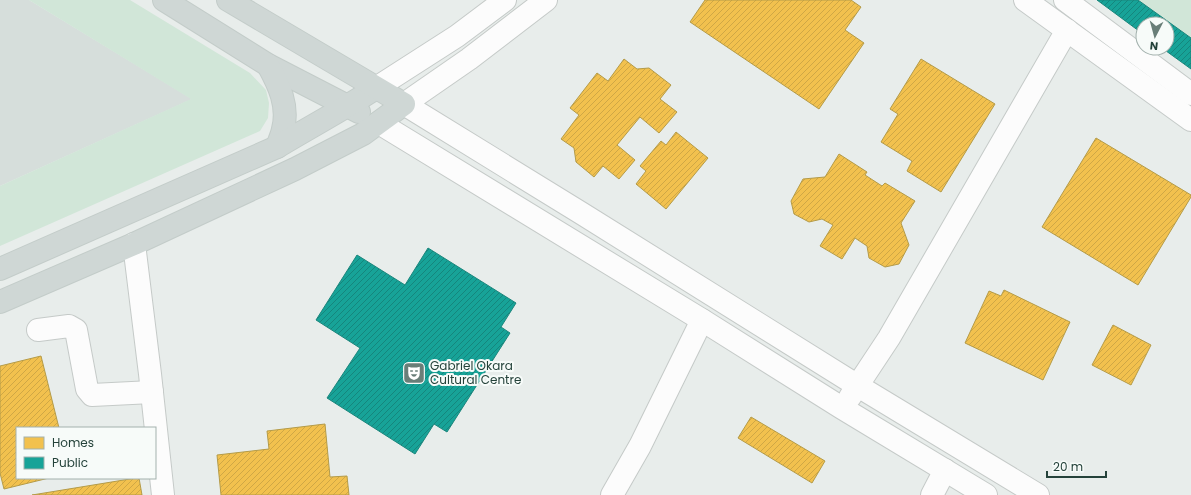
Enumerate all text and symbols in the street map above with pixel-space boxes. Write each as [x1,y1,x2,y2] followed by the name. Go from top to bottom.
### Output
[1135,16,1175,56] north arrow
[1149,38,1159,54] text: N
[430,357,521,388] place label: Gabriel Okara Cultural Centre
[401,360,427,386] theatre icon: Gabriel Okara Cultural Centre
[16,427,156,479] legend
[52,434,94,451] text: Homes
[1047,453,1106,479] scale bar
[52,454,88,471] text: Public
[1053,458,1083,475] text: 20 m

